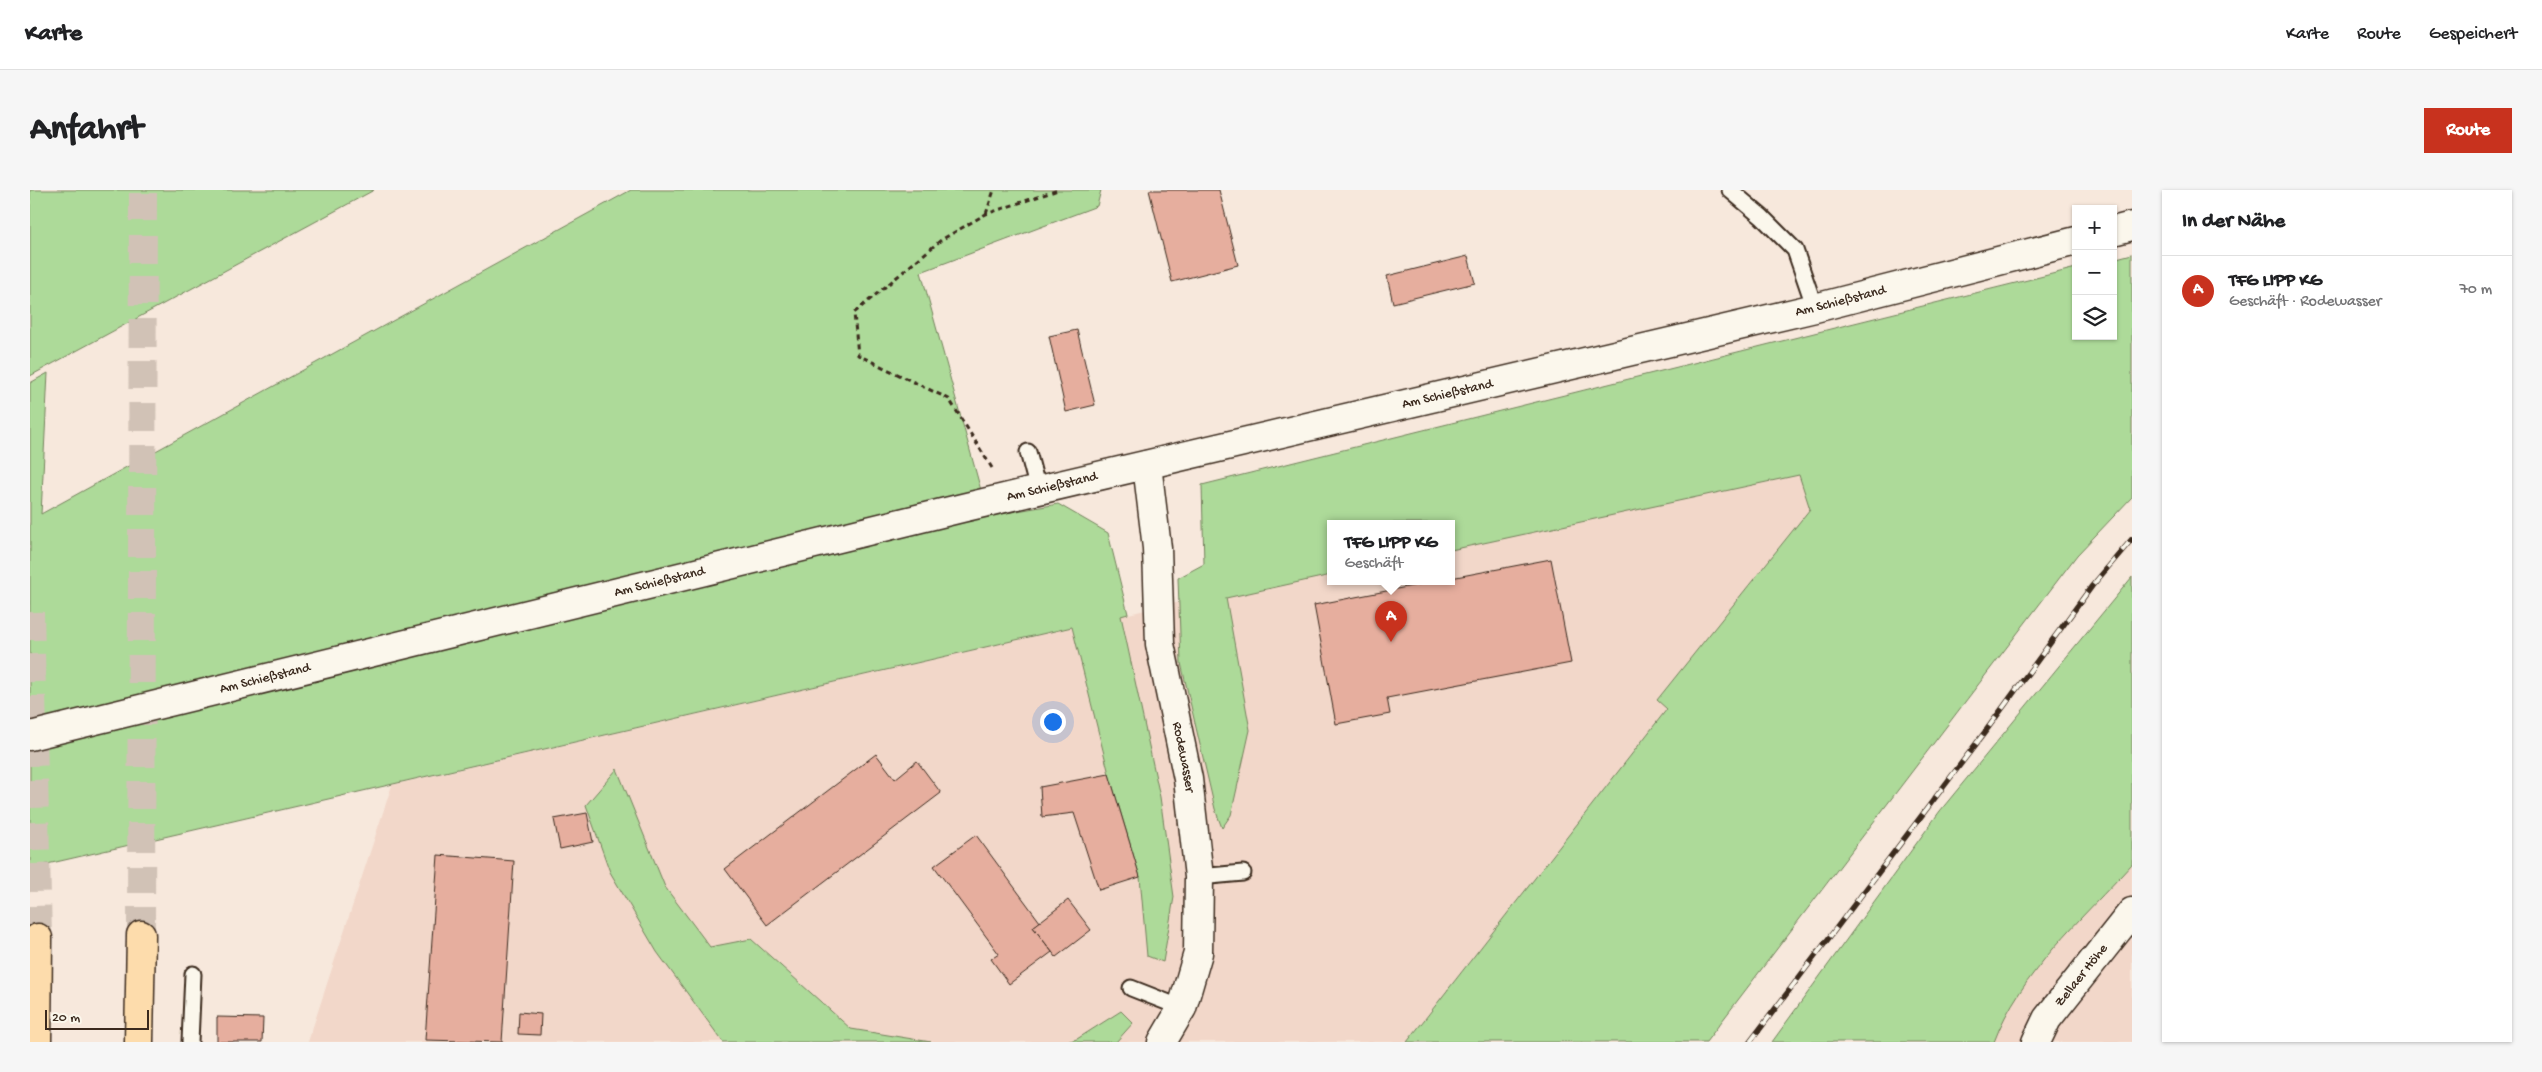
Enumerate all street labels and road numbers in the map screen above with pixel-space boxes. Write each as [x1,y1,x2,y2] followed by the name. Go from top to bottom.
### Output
[1794,281,1889,321] street label: Am Schießstand
[1400,375,1496,413] street label: Am Schießstand
[1005,468,1101,506] street label: Am Schießstand
[612,562,708,601] street label: Am Schießstand
[218,659,314,698] street label: Am Schießstand
[1168,720,1198,794] street label: Rodewasser
[2051,940,2112,1011] street label: Zellaer Höhe

